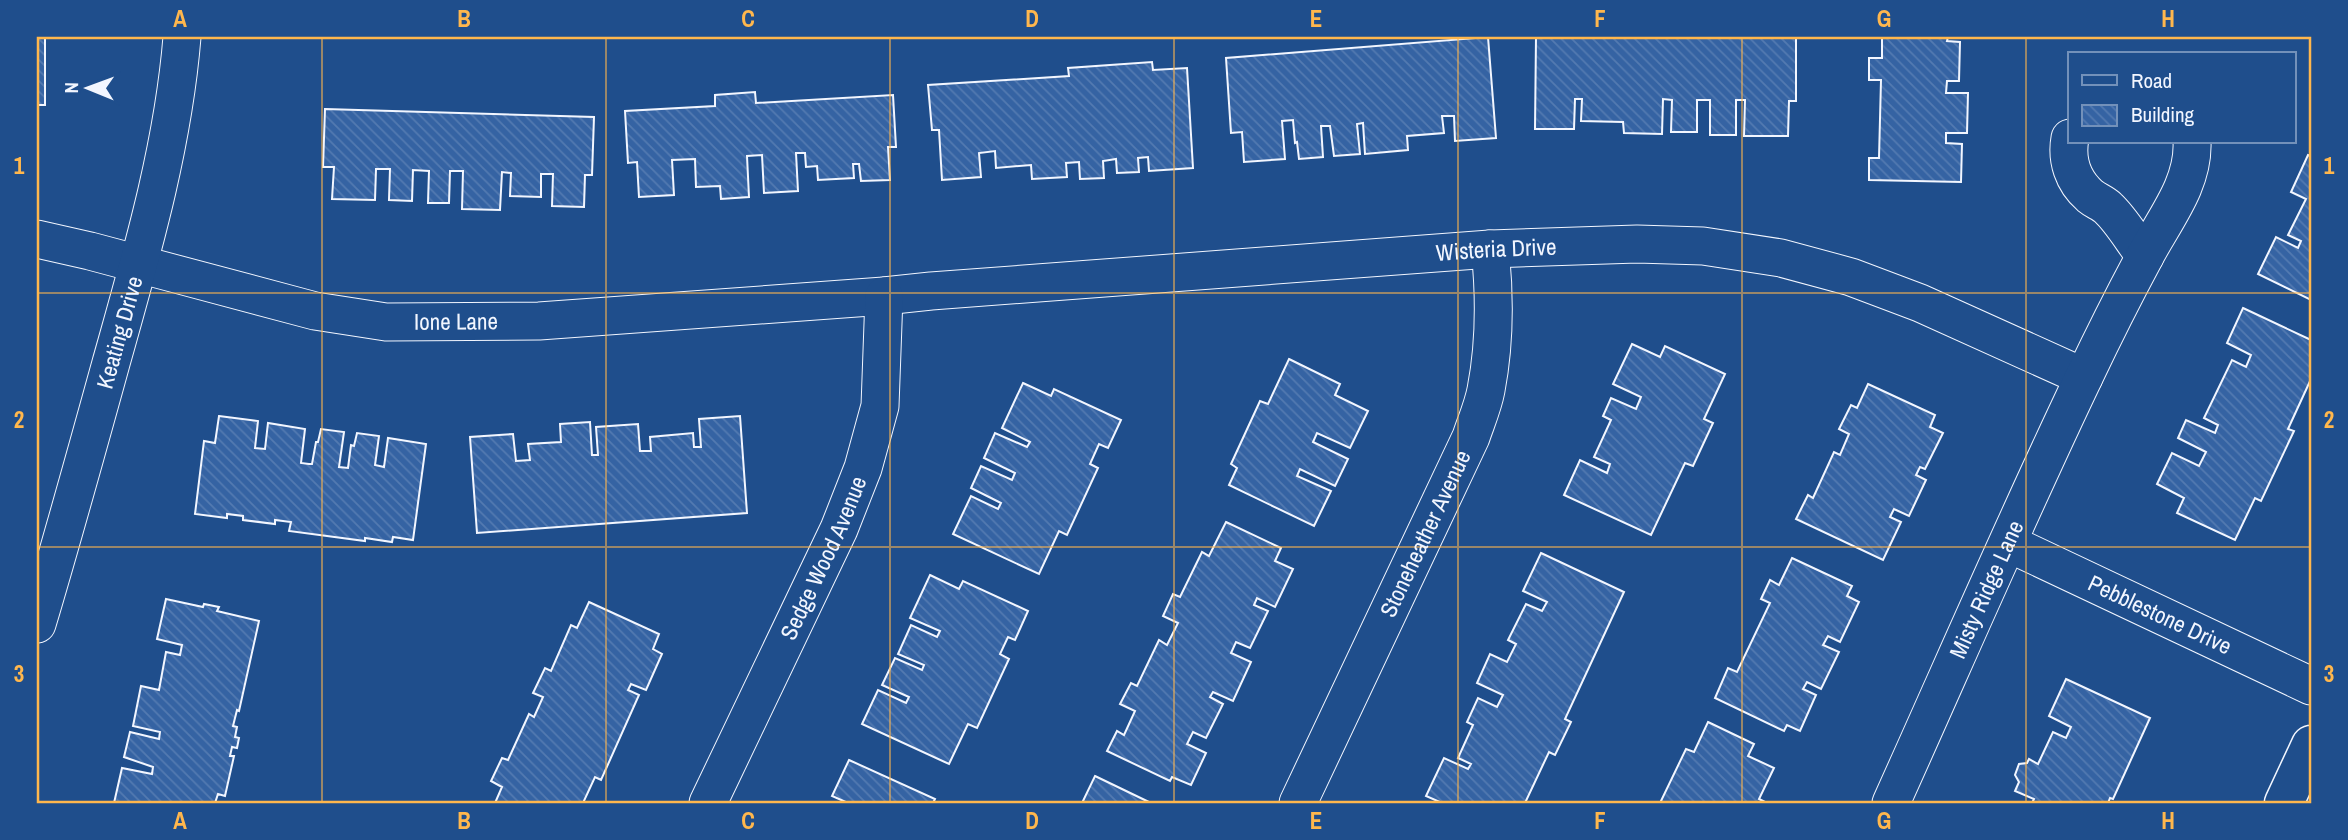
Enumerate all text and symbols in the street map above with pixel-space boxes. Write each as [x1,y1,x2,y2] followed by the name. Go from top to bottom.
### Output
[173,3,187,34] text: A
[457,3,471,34] text: B
[741,3,755,34] text: C
[1025,3,1039,34] text: D
[1310,3,1322,34] text: E
[1594,3,1606,34] text: F
[1877,3,1891,34] text: G
[2161,3,2175,34] text: H
[52,52,122,122] north arrow
[2068,52,2296,144] legend
[2131,66,2172,95] text: Road
[58,82,84,94] text: N
[2131,100,2195,129] text: Building
[14,150,25,181] text: 1
[2324,150,2335,181] text: 1
[1435,231,1557,268] street label: Wisteria Drive
[89,273,150,392] street label: Keating Drive
[414,305,498,337] street label: Ione Lane
[14,404,24,435] text: 2
[2324,404,2334,435] text: 2
[1372,445,1478,622] street label: Stoneheather Avenue
[772,471,873,645] street label: Sedge Wood Avenue
[1942,515,2030,663] street label: Misty Ridge Lane
[2083,567,2237,661] street label: Pebblestone Drive
[14,658,24,689] text: 3
[2324,658,2334,689] text: 3
[173,805,187,836] text: A
[457,805,471,836] text: B
[741,805,755,836] text: C
[1025,805,1039,836] text: D
[1310,805,1322,836] text: E
[1594,805,1606,836] text: F
[1877,805,1891,836] text: G
[2161,805,2175,836] text: H

